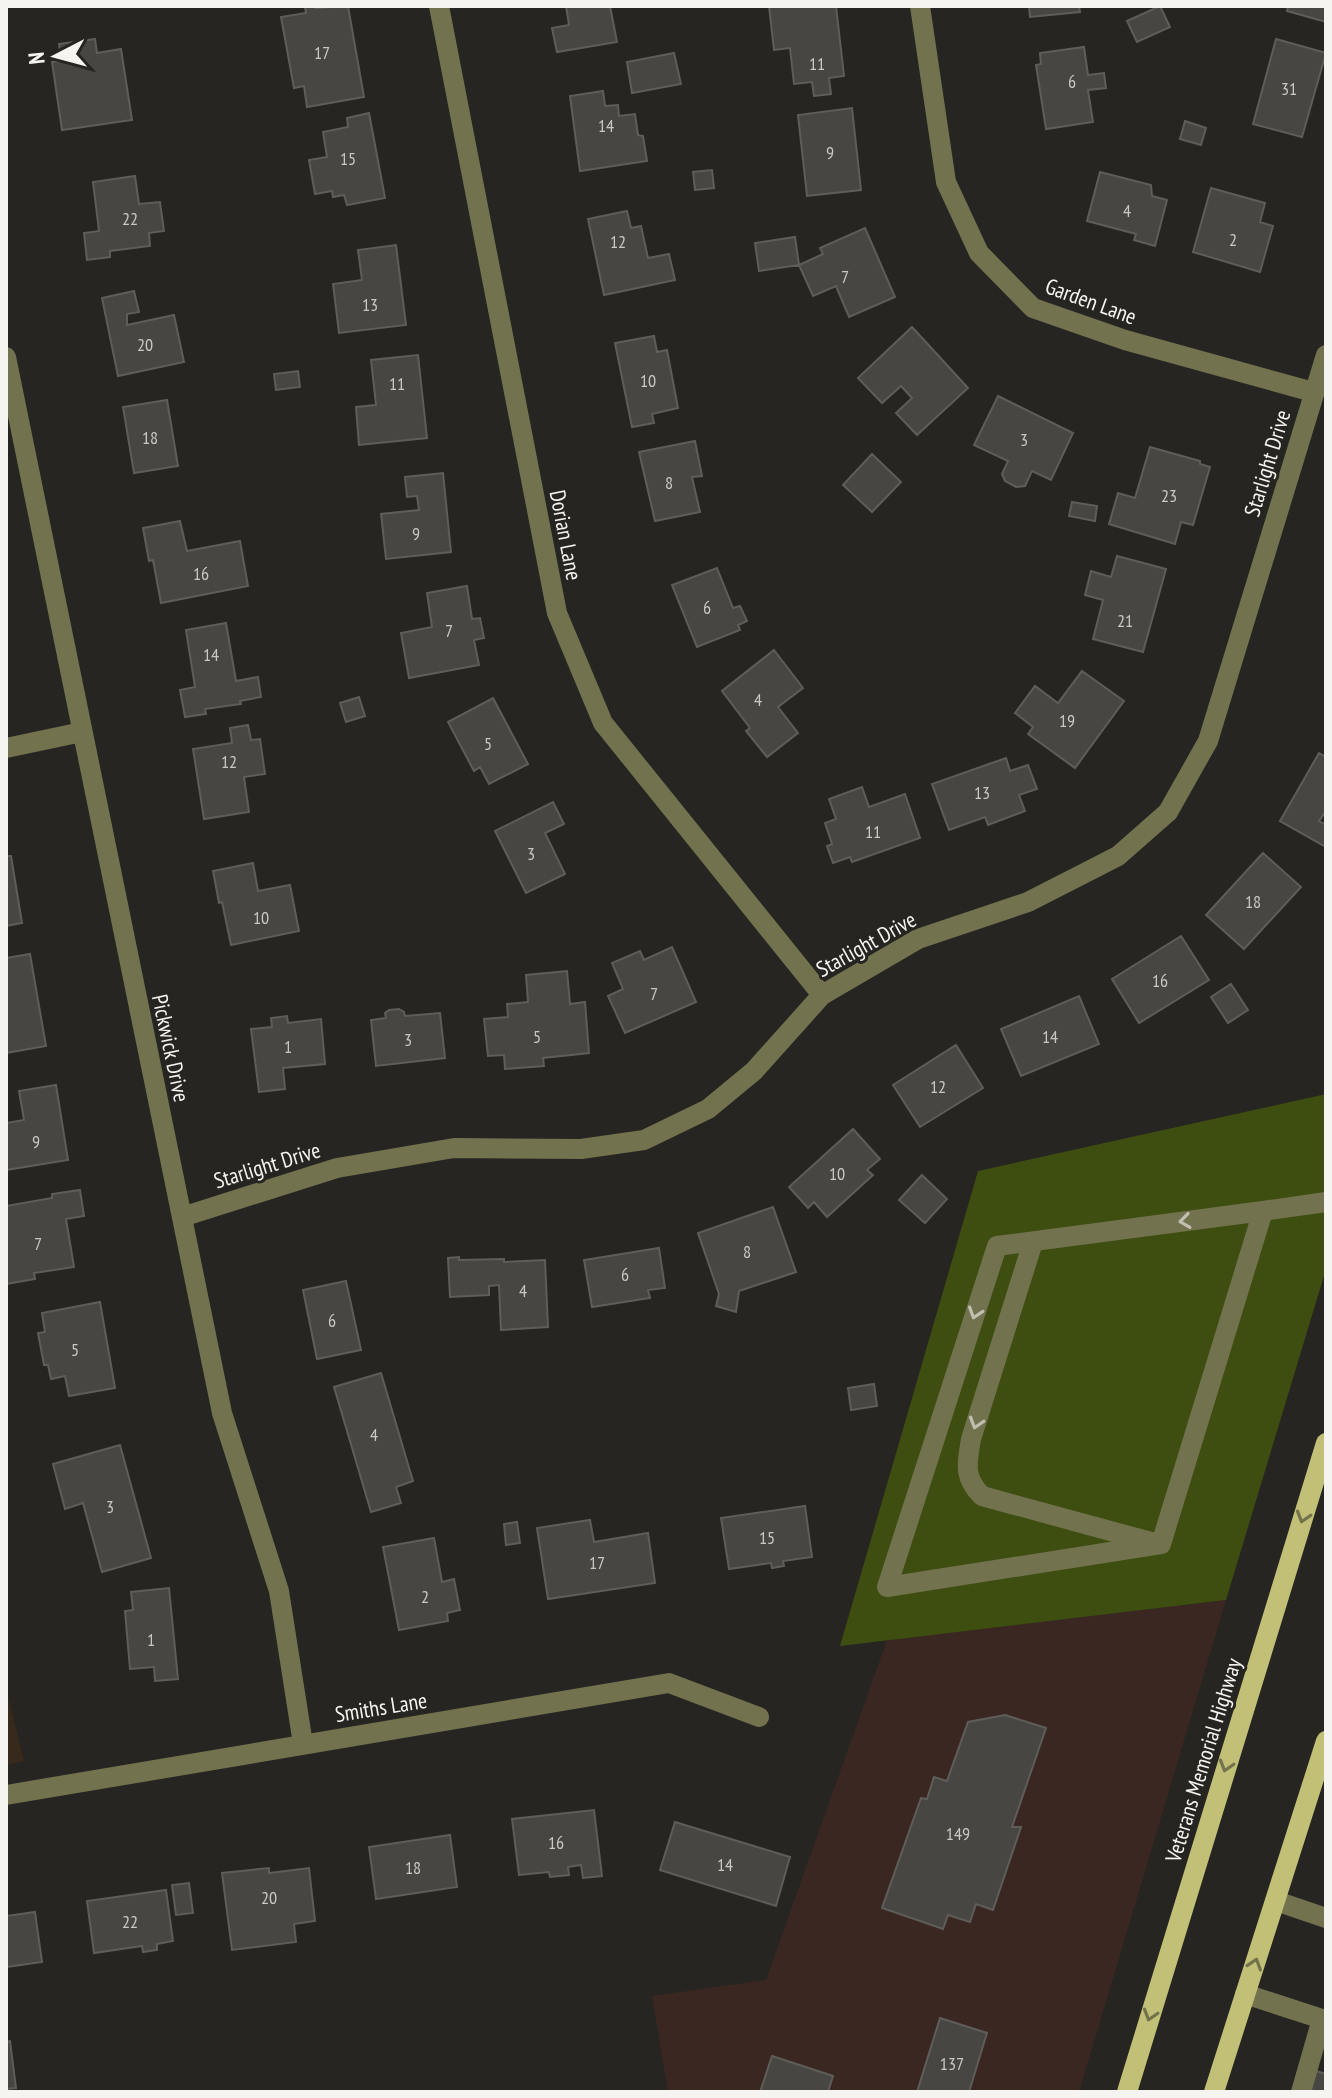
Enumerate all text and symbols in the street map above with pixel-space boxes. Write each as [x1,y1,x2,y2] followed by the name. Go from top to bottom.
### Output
[16,16,96,96] north arrow
[314,41,330,64] house number: 17
[22,51,51,65] text: N
[809,52,825,75] house number: 11
[1068,70,1076,93] house number: 6
[1281,77,1297,100] house number: 31
[598,114,614,137] house number: 14
[826,141,834,164] house number: 9
[340,147,356,170] house number: 15
[1123,199,1131,222] house number: 4
[122,207,138,230] house number: 22
[1229,228,1237,251] house number: 2
[610,230,626,253] house number: 12
[841,265,849,288] house number: 7
[1042,272,1140,330] street label: Garden Lane
[362,293,378,316] house number: 13
[137,333,153,356] house number: 20
[640,369,656,392] house number: 10
[389,372,405,395] house number: 11
[1238,406,1296,520] street label: Starlight Drive
[142,426,158,449] house number: 18
[1020,428,1028,451] house number: 3
[665,471,673,494] house number: 8
[1161,484,1177,507] house number: 23
[544,487,588,583] street label: Dorian Lane
[412,522,420,545] house number: 9
[193,562,209,585] house number: 16
[703,596,711,619] house number: 6
[1117,609,1133,632] house number: 21
[445,619,453,642] house number: 7
[203,643,219,666] house number: 14
[754,688,762,711] house number: 4
[1059,709,1075,732] house number: 19
[484,732,492,755] house number: 5
[221,750,237,773] house number: 12
[974,781,990,804] house number: 13
[865,820,881,843] house number: 11
[527,842,535,865] house number: 3
[1245,890,1261,913] house number: 18
[811,905,921,983] street label: Starlight Drive
[253,906,269,929] house number: 10
[1152,969,1168,992] house number: 16
[650,982,658,1005] house number: 7
[146,992,196,1104] street label: Pickwick Drive
[533,1025,541,1048] house number: 5
[1042,1025,1058,1048] house number: 14
[404,1028,412,1051] house number: 3
[284,1035,292,1058] house number: 1
[930,1075,946,1098] house number: 12
[32,1130,40,1153] house number: 9
[210,1136,324,1194] street label: Starlight Drive
[829,1162,845,1185] house number: 10
[1179,1212,1192,1229] one-way arrow
[34,1232,42,1255] house number: 7
[743,1240,751,1263] house number: 8
[621,1263,629,1286] house number: 6
[519,1279,527,1302] house number: 4
[969,1305,985,1319] one-way arrow
[328,1309,336,1332] house number: 6
[71,1338,79,1361] house number: 5
[969,1416,985,1429] one-way arrow
[370,1423,378,1446] house number: 4
[106,1495,114,1518] house number: 3
[1296,1510,1312,1524] one-way arrow
[759,1526,775,1549] house number: 15
[589,1551,605,1574] house number: 17
[421,1585,429,1608] house number: 2
[147,1628,155,1651] house number: 1
[1158,1654,1248,1866] street label: Veterans Memorial Highway
[333,1686,429,1728] street label: Smiths Lane
[1219,1759,1235,1772] one-way arrow
[946,1822,970,1845] house number: 149
[548,1831,564,1854] house number: 16
[717,1853,733,1876] house number: 14
[405,1856,421,1879] house number: 18
[261,1886,277,1909] house number: 20
[122,1910,138,1933] house number: 22
[1246,1958,1262,1972] one-way arrow
[1144,2007,1160,2021] one-way arrow
[940,2052,964,2075] house number: 137

